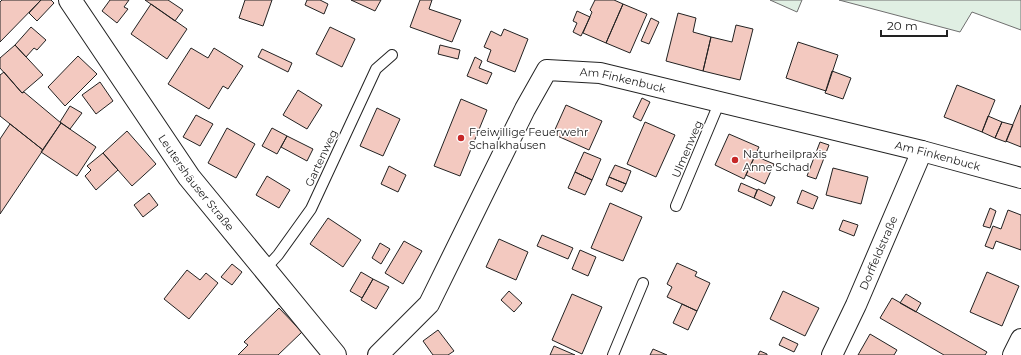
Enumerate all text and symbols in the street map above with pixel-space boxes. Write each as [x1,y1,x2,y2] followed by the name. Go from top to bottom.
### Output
[881,12,947,38] scale bar
[887,18,918,33] text: 20 m
[579,65,668,96] street label: Am Finkenbuck
[669,118,705,180] street label: Ulmenweg
[469,125,588,152] place label: Freiwillige Feuerwehr Schalkhausen
[302,127,340,189] street label: Gartenweg
[155,132,237,234] street label: Leutershäuser Straße
[456,133,466,143] marker: Freiwillige Feuerwehr Schalkhausen
[894,138,982,174] street label: Am Finkenbuck
[743,147,827,174] place label: Naturheilpraxis Anne Schad
[730,155,740,165] marker: Naturheilpraxis Anne Schad
[856,214,900,292] street label: Dorffeldstraße

